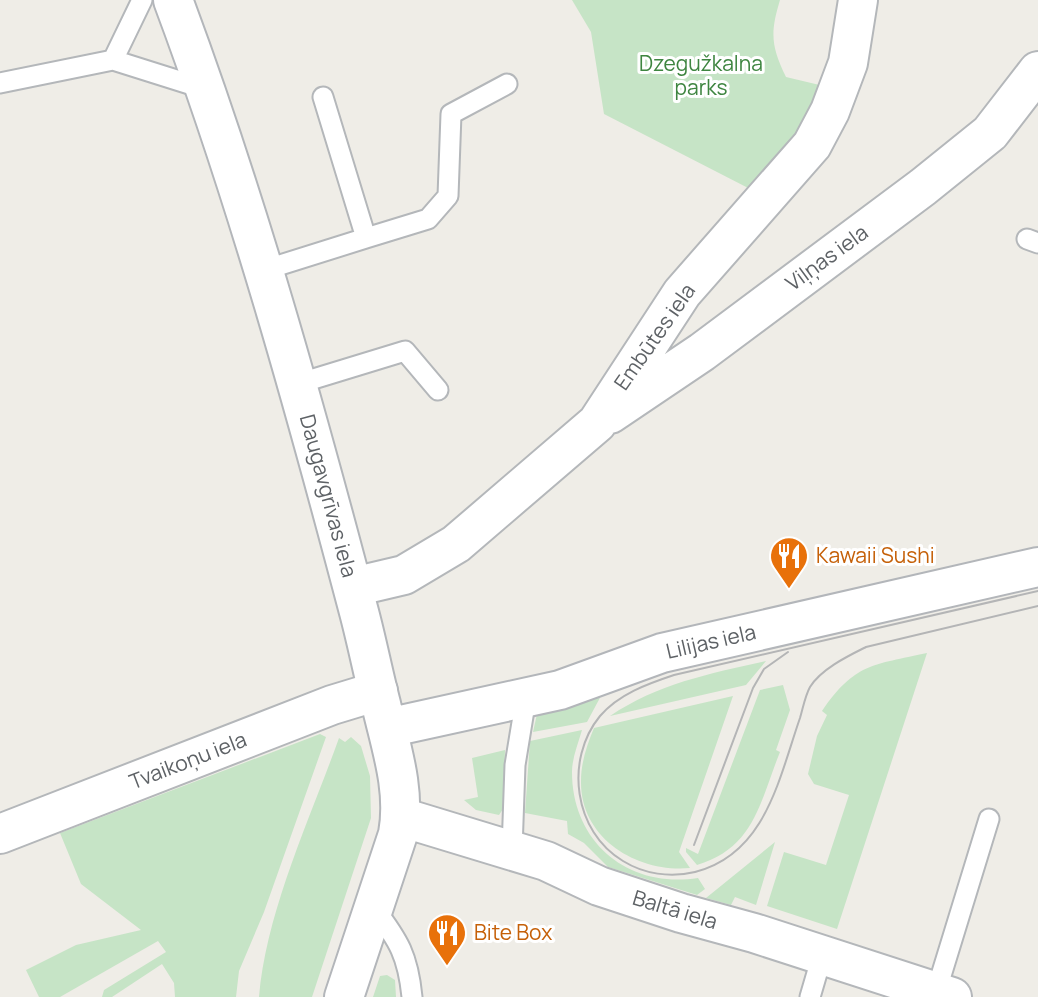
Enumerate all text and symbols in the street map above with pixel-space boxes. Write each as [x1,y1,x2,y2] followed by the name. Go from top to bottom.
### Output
[639,49,763,101] park label: Dzegužkalna parks
[780,218,873,296] street label: Viļņas iela
[607,278,701,395] street label: Embūtes iela
[294,411,364,580] street label: Daugavgrīvas iela
[768,535,810,590] restaurant icon: Kawaii Sushi
[816,541,935,569] place label: Kawaii Sushi
[663,617,758,665] street label: Lilijas iela
[125,725,250,795] street label: Tvaikoņu iela
[629,883,721,935] street label: Baltā iela
[426,912,468,967] restaurant icon: Bite Box
[474,918,552,946] place label: Bite Box

